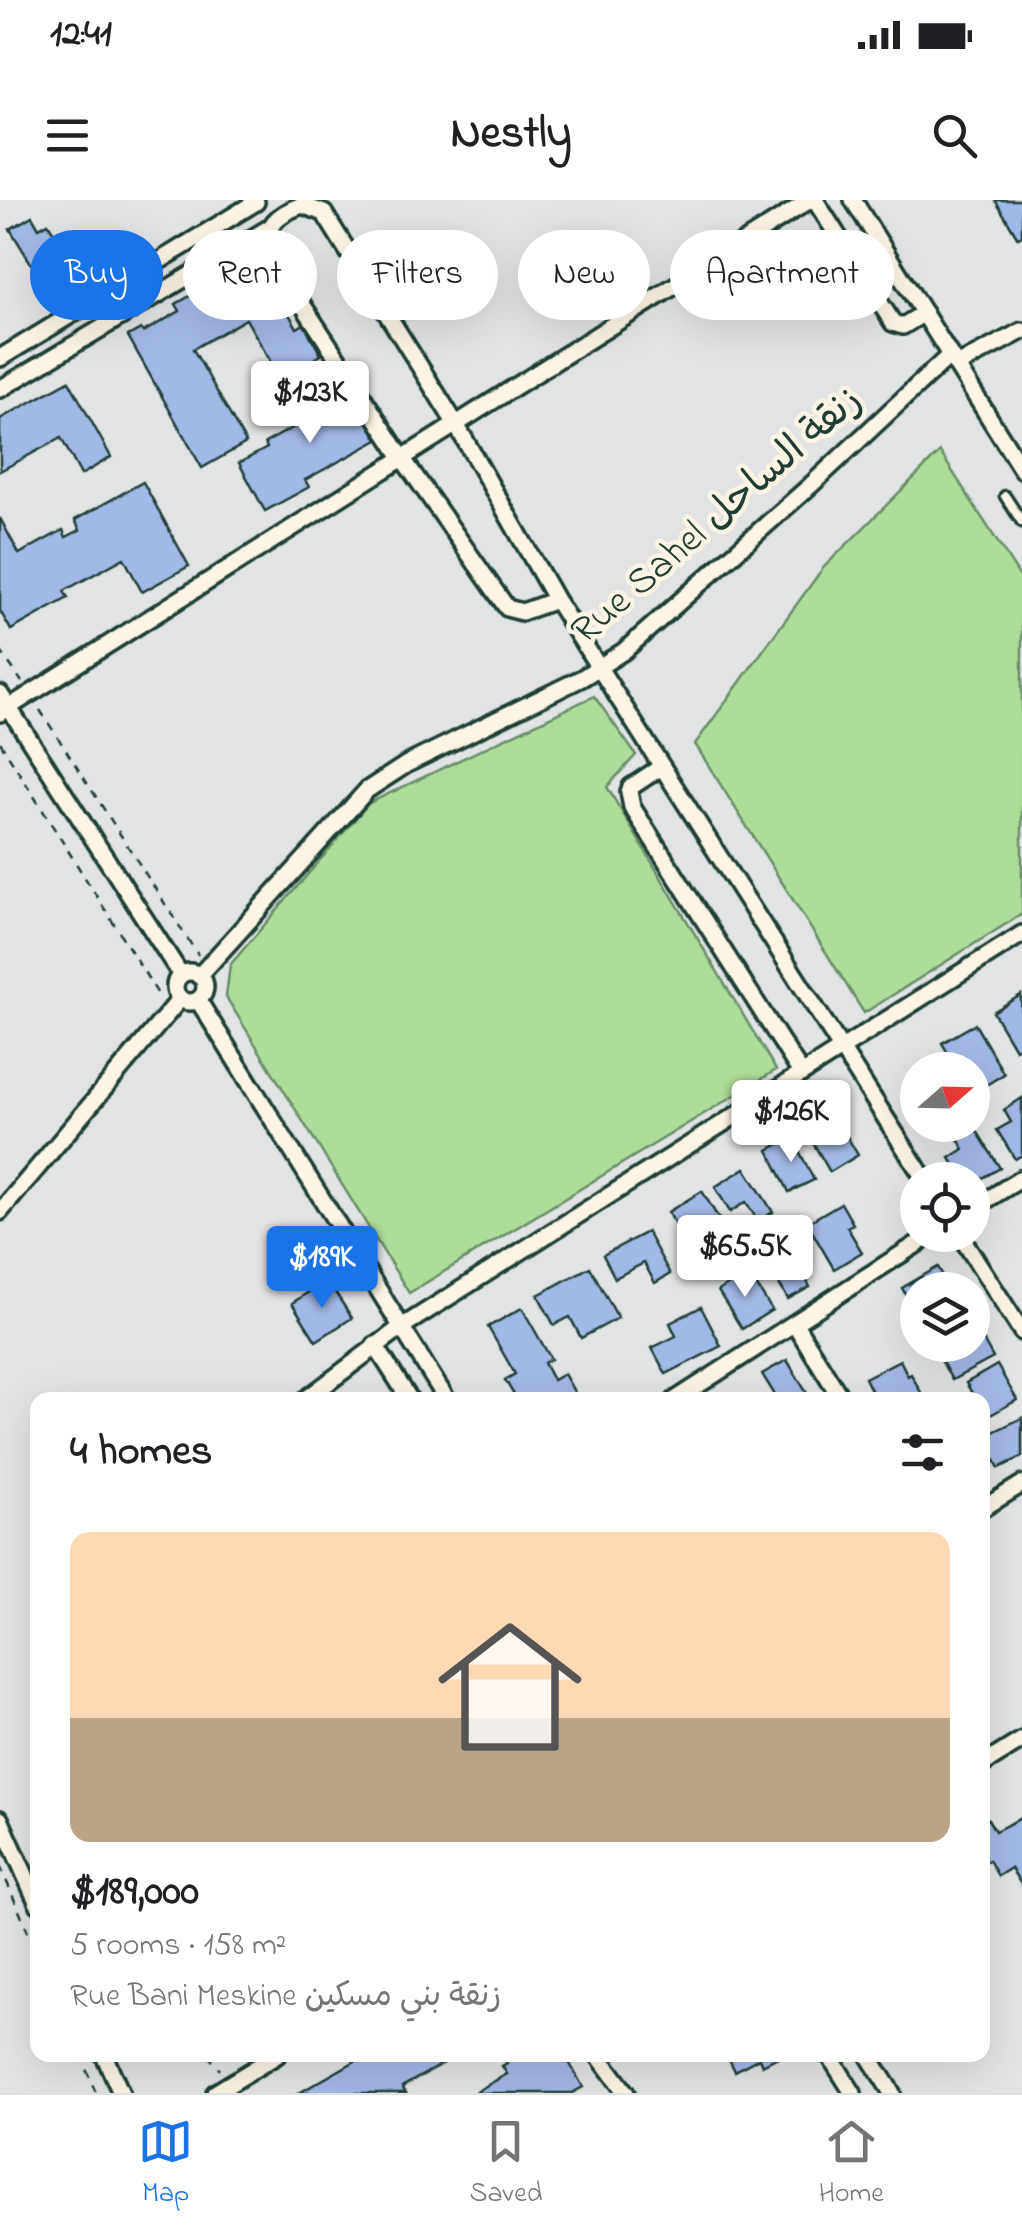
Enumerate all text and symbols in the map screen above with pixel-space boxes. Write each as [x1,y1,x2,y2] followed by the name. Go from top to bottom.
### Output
[50,7,112,63] text: 12:41
[450,102,572,168] text: Nestly
[40,108,95,163] icon: menu
[927,108,982,163] icon: search
[30,230,163,320] chip: Buy
[183,230,317,320] chip: Rent
[337,230,498,320] chip: Filters
[518,230,650,320] chip: New
[670,230,894,320] chip: Apartment
[240,361,380,446] pin: $123K
[273,370,347,417] text: $123K
[559,374,877,660] street label: Rue Sahel زنقة الساحل
[900,1052,990,1142] north arrow
[900,1052,990,1362] map controls
[721,1080,861,1165] pin: $126K
[753,1089,829,1136] text: $126K
[900,1162,990,1252] button: locate
[664,1215,826,1300] pin: $65.5K
[699,1224,791,1271] text: $65.5K
[252,1226,392,1311] pin: $189K
[289,1235,355,1282] text: $189K
[900,1272,990,1362] button: layers
[70,1422,212,1483] text: 4 homes
[895,1425,950,1480] icon: filters
[420,1597,600,1777] icon: home
[70,1862,199,1923] text: $189,000
[70,1923,286,1970] text: 5 rooms · 158 m²
[70,1974,501,2021] text: Rue Bani Meskine زنقة بني مسكين
[138,2114,193,2215] tab: Map
[469,2114,542,2215] tab: Saved
[819,2114,884,2215] tab: Home

